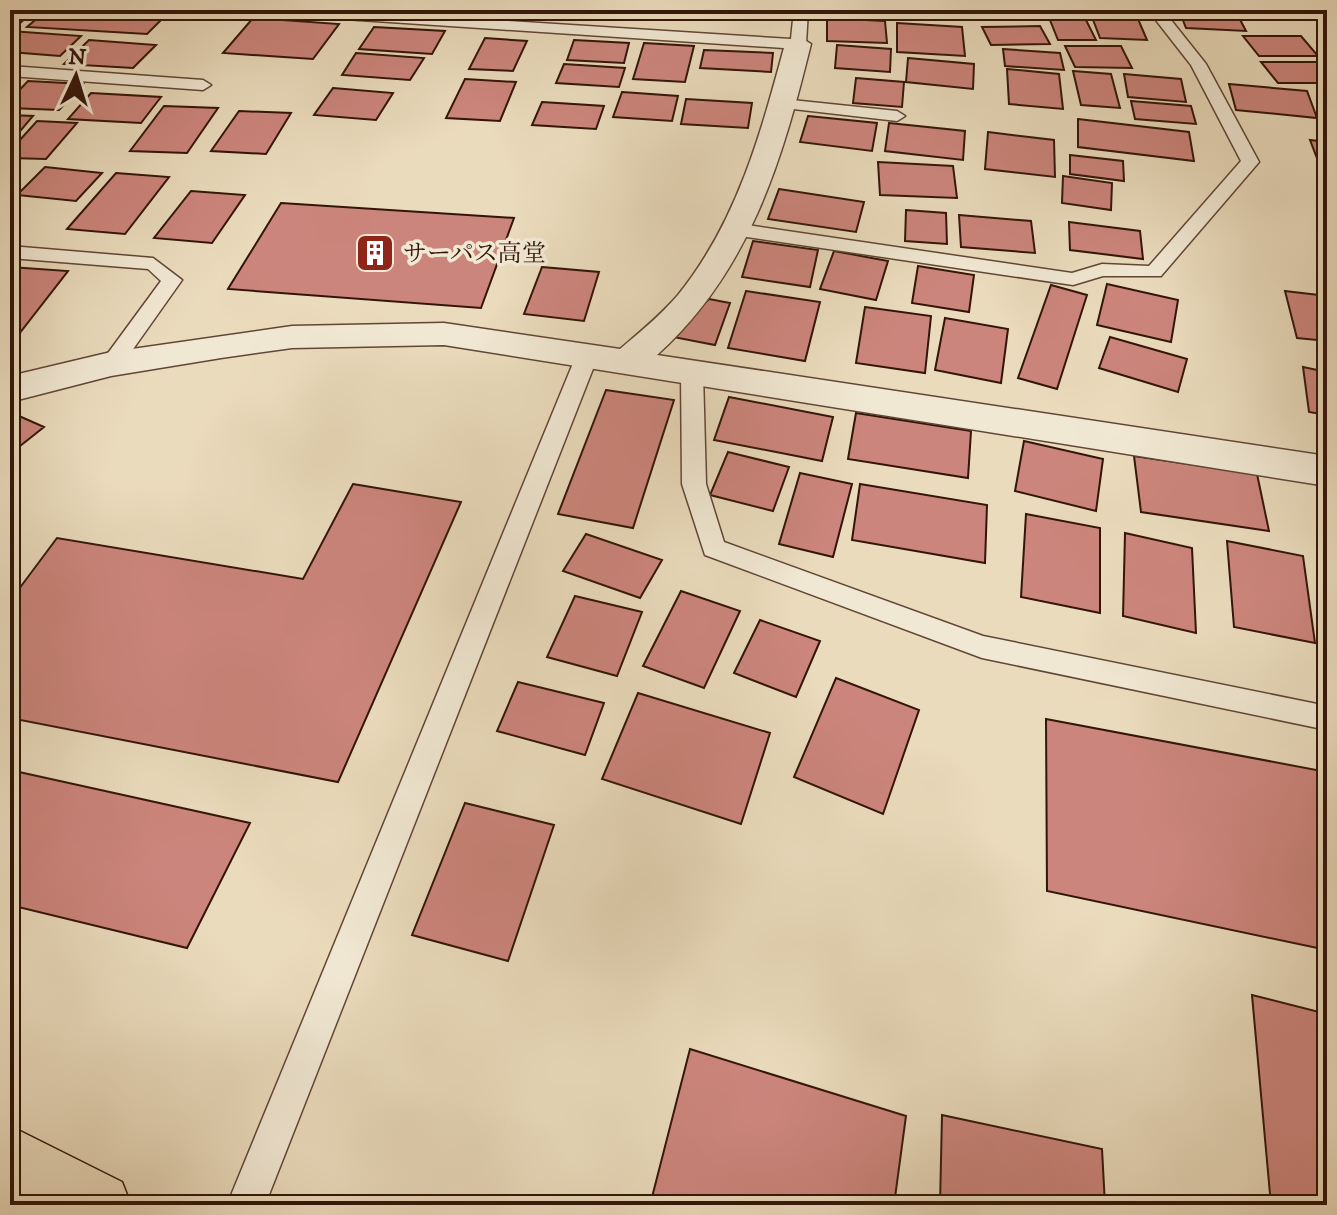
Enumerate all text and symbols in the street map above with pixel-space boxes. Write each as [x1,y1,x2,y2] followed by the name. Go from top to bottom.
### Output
[36,36,116,116] north arrow
[67,43,87,72] text: N
[354,232,396,274] building icon: サーパス高堂
[403,239,546,269] place label: サーパス高堂

